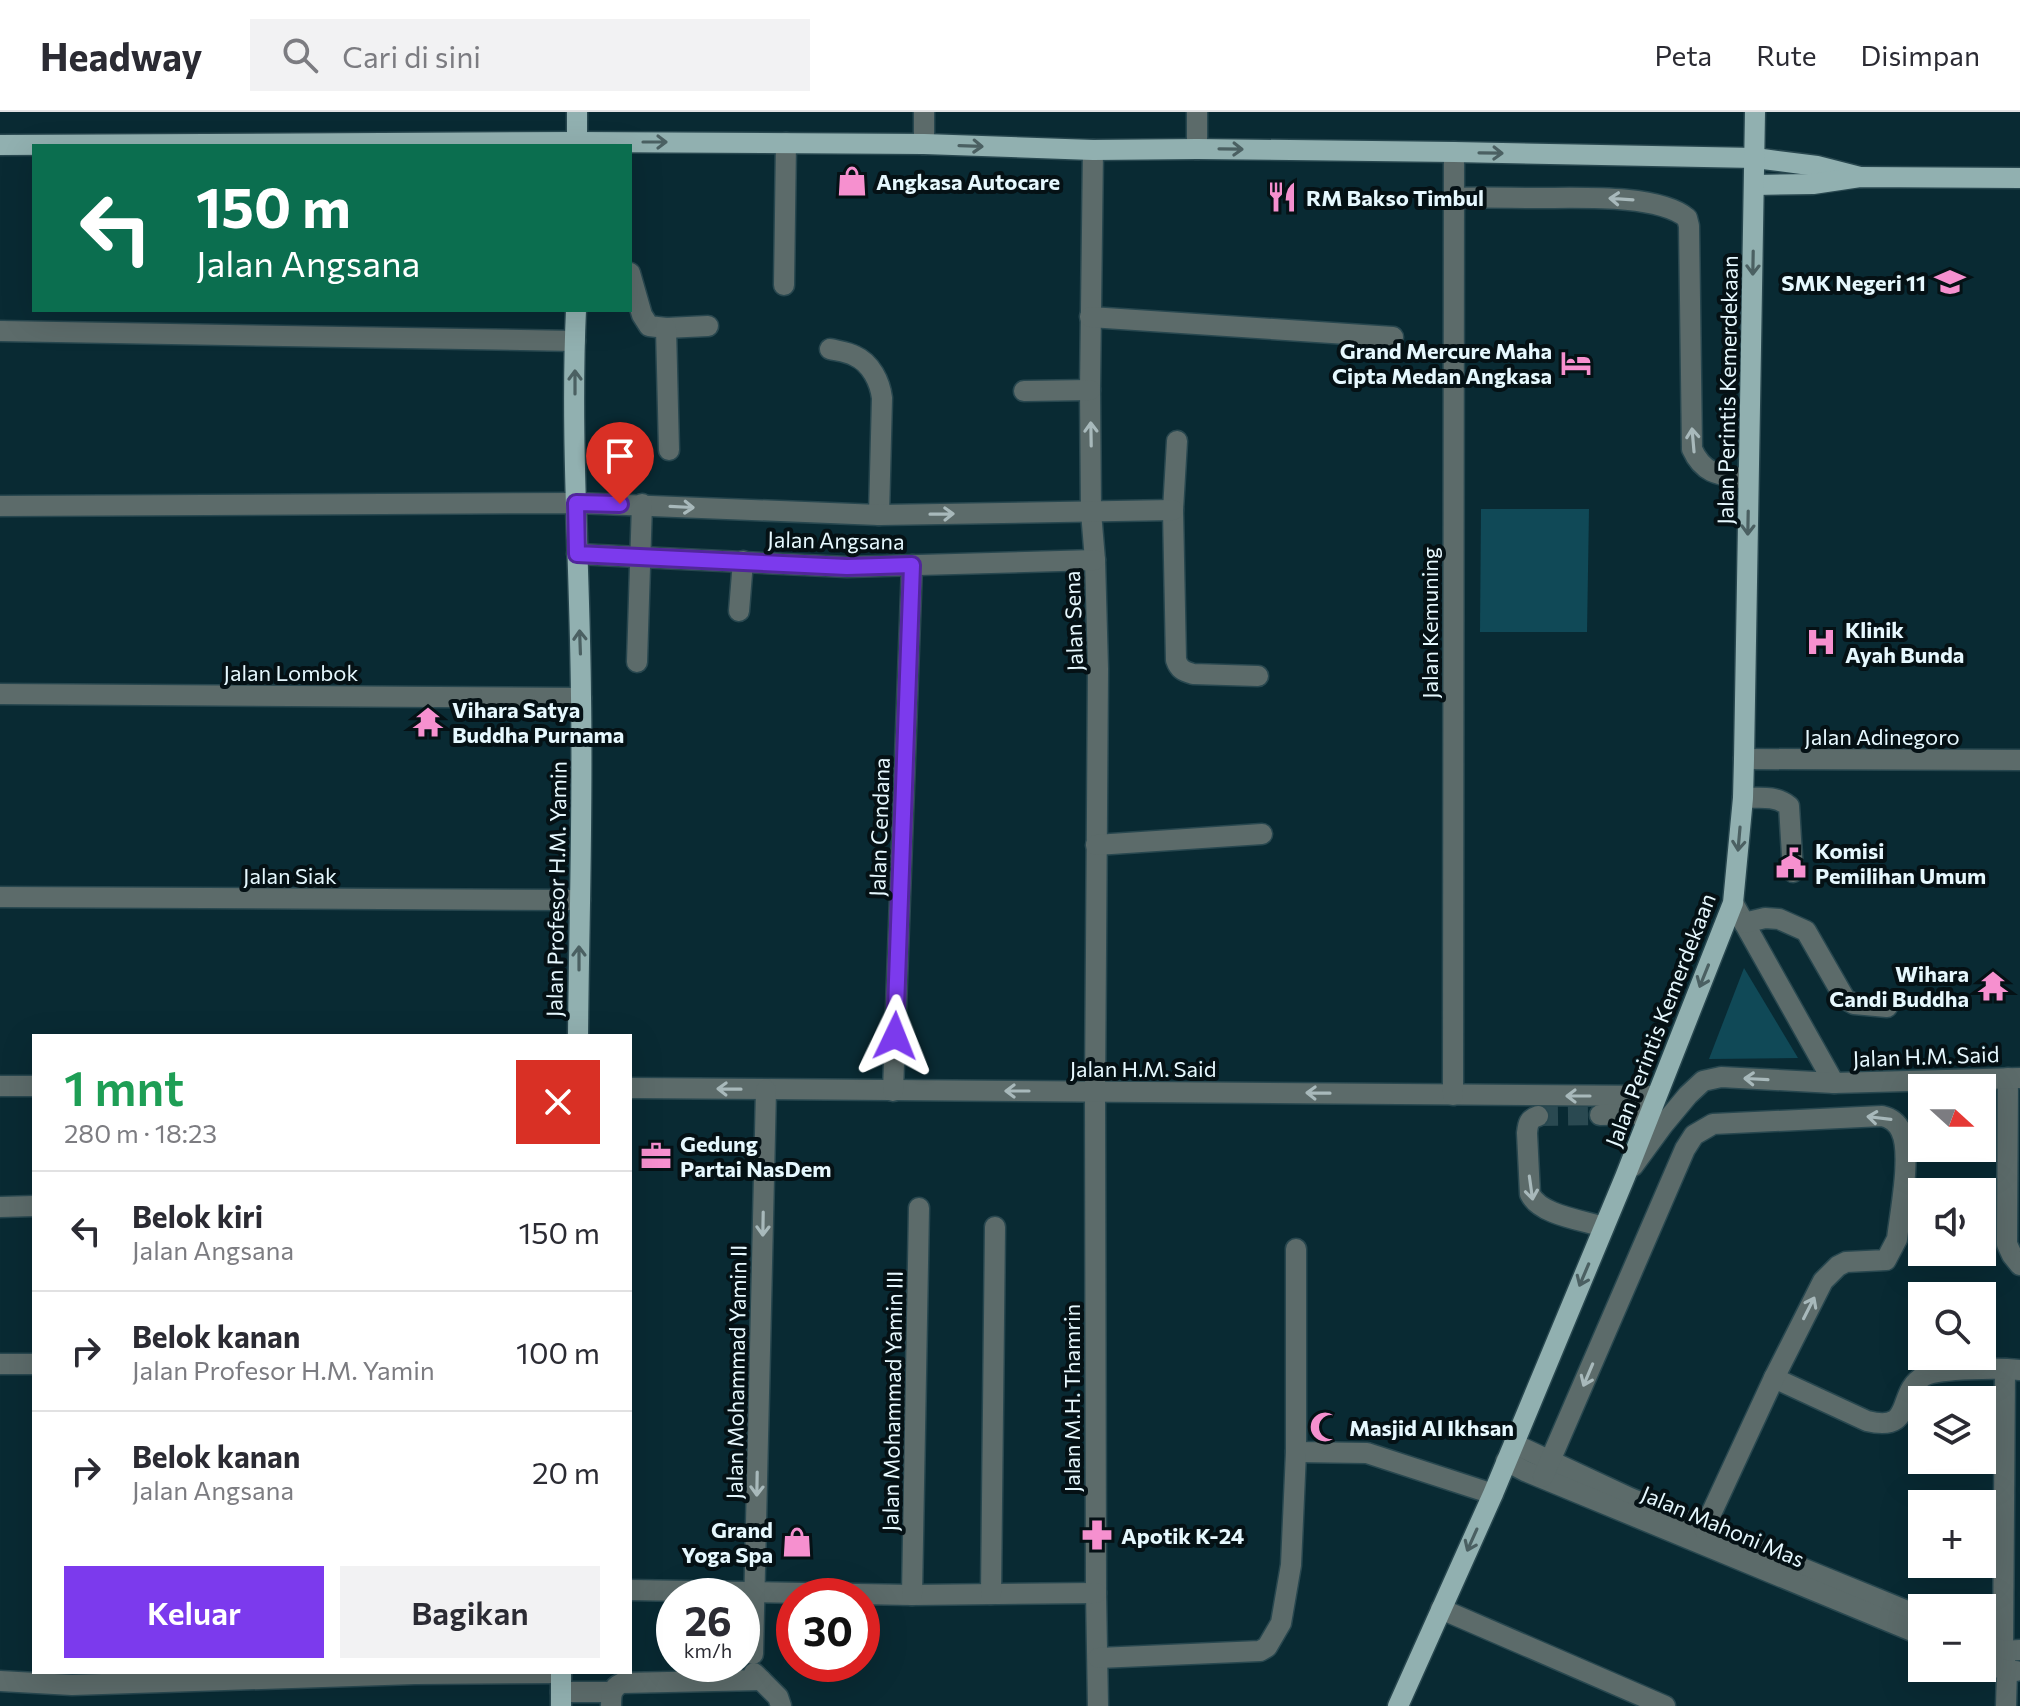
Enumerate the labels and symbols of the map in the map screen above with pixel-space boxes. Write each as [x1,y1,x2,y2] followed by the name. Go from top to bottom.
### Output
[641,134,668,150] one-way arrow
[957,138,984,153] one-way arrow
[1217,141,1244,157] one-way arrow
[1477,145,1504,161] one-way arrow
[835,164,869,198] shop icon: Angkasa Autocare
[876,168,1060,195] place label: Angkasa Autocare
[1265,180,1299,214] restaurant icon: RM Bakso Timbul
[1306,184,1484,211] place label: RM Bakso Timbul
[1608,191,1635,206] one-way arrow
[1745,249,1761,276] one-way arrow
[1711,255,1743,525] street label: Jalan Perintis Kemerdekaan
[1933,265,1967,299] school or university icon: SMK Negeri 11
[1781,269,1926,296] place label: SMK Negeri 11
[1332,337,1552,389] place label: Grand Mercure Maha Cipta Medan Angkasa
[1559,346,1593,380] hotel icon: Grand Mercure Maha Cipta Medan Angkasa
[567,369,583,396] one-way arrow
[1083,421,1099,448] one-way arrow
[586,422,654,504] pin
[1685,427,1700,453] one-way arrow
[668,499,695,514] one-way arrow
[928,506,955,522] one-way arrow
[1740,509,1756,536] one-way arrow
[767,525,905,555] street label: Jalan Angsana
[1416,547,1443,699] street label: Jalan Kemuning
[1058,570,1088,672] street label: Jalan Sena
[1845,616,1964,668] place label: Klinik Ayah Bunda
[1804,625,1838,659] hospital icon: Klinik Ayah Bunda
[572,629,587,656] one-way arrow
[224,659,358,686] street label: Jalan Lombok
[452,696,624,748] place label: Vihara Satya Buddha Purnama
[411,705,445,739] temple icon: Vihara Satya Buddha Purnama
[1804,723,1960,750] street label: Jalan Adinegoro
[863,757,895,897] street label: Jalan Cendana
[540,761,572,1017] street label: Jalan Profesor H.M. Yamin
[1731,825,1746,852] one-way arrow
[1815,837,1986,889] place label: Komisi Pemilihan Umum
[1774,846,1808,880] public building icon: Komisi Pemilihan Umum
[243,862,337,889] street label: Jalan Siak
[1599,889,1721,1151] street label: Jalan Perintis Kemerdekaan
[571,945,587,972] one-way arrow
[1829,960,1969,1012] place label: Wihara Candi Buddha
[1696,963,1710,987] one-way arrow
[1976,969,2010,1003] temple icon: Wihara Candi Buddha
[853,994,937,1078] position arrow
[1852,1040,2000,1072] street label: Jalan H.M. Said
[1070,1055,1216,1082] street label: Jalan H.M. Said
[1743,1071,1770,1086] one-way arrow
[1908,1074,1996,1162] north arrow
[716,1082,743,1097] one-way arrow
[1004,1083,1031,1099] one-way arrow
[1305,1085,1332,1101] one-way arrow
[1565,1088,1592,1104] one-way arrow
[1866,1111,1892,1126] one-way arrow
[680,1130,831,1182] place label: Gedung Partai NasDem
[639,1139,673,1173] office icon: Gedung Partai NasDem
[1524,1174,1539,1200] one-way arrow
[755,1210,771,1237] one-way arrow
[720,1245,752,1499] street label: Jalan Mohammad Yamin II
[1576,1262,1590,1287] one-way arrow
[876,1270,908,1532] street label: Jalan Mohammad Yamin III
[1802,1297,1817,1321] one-way arrow
[1058,1304,1085,1492] street label: Jalan M.H. Thamrin
[1579,1362,1594,1387] one-way arrow
[1308,1410,1342,1444] mosque icon: Masjid Al Ikhsan
[1349,1414,1514,1441] place label: Masjid Al Ikhsan
[750,1470,765,1497] one-way arrow
[1637,1479,1809,1573] street label: Jalan Mahoni Mas
[681,1516,773,1568] place label: Grand Yoga Spa
[1080,1518,1114,1552] pharmacy icon: Apotik K-24
[1121,1522,1244,1549] place label: Apotik K-24
[780,1525,814,1559] shop icon: Grand Yoga Spa
[1464,1528,1479,1552] one-way arrow
[776,1578,880,1682] speed limit sign: 30

